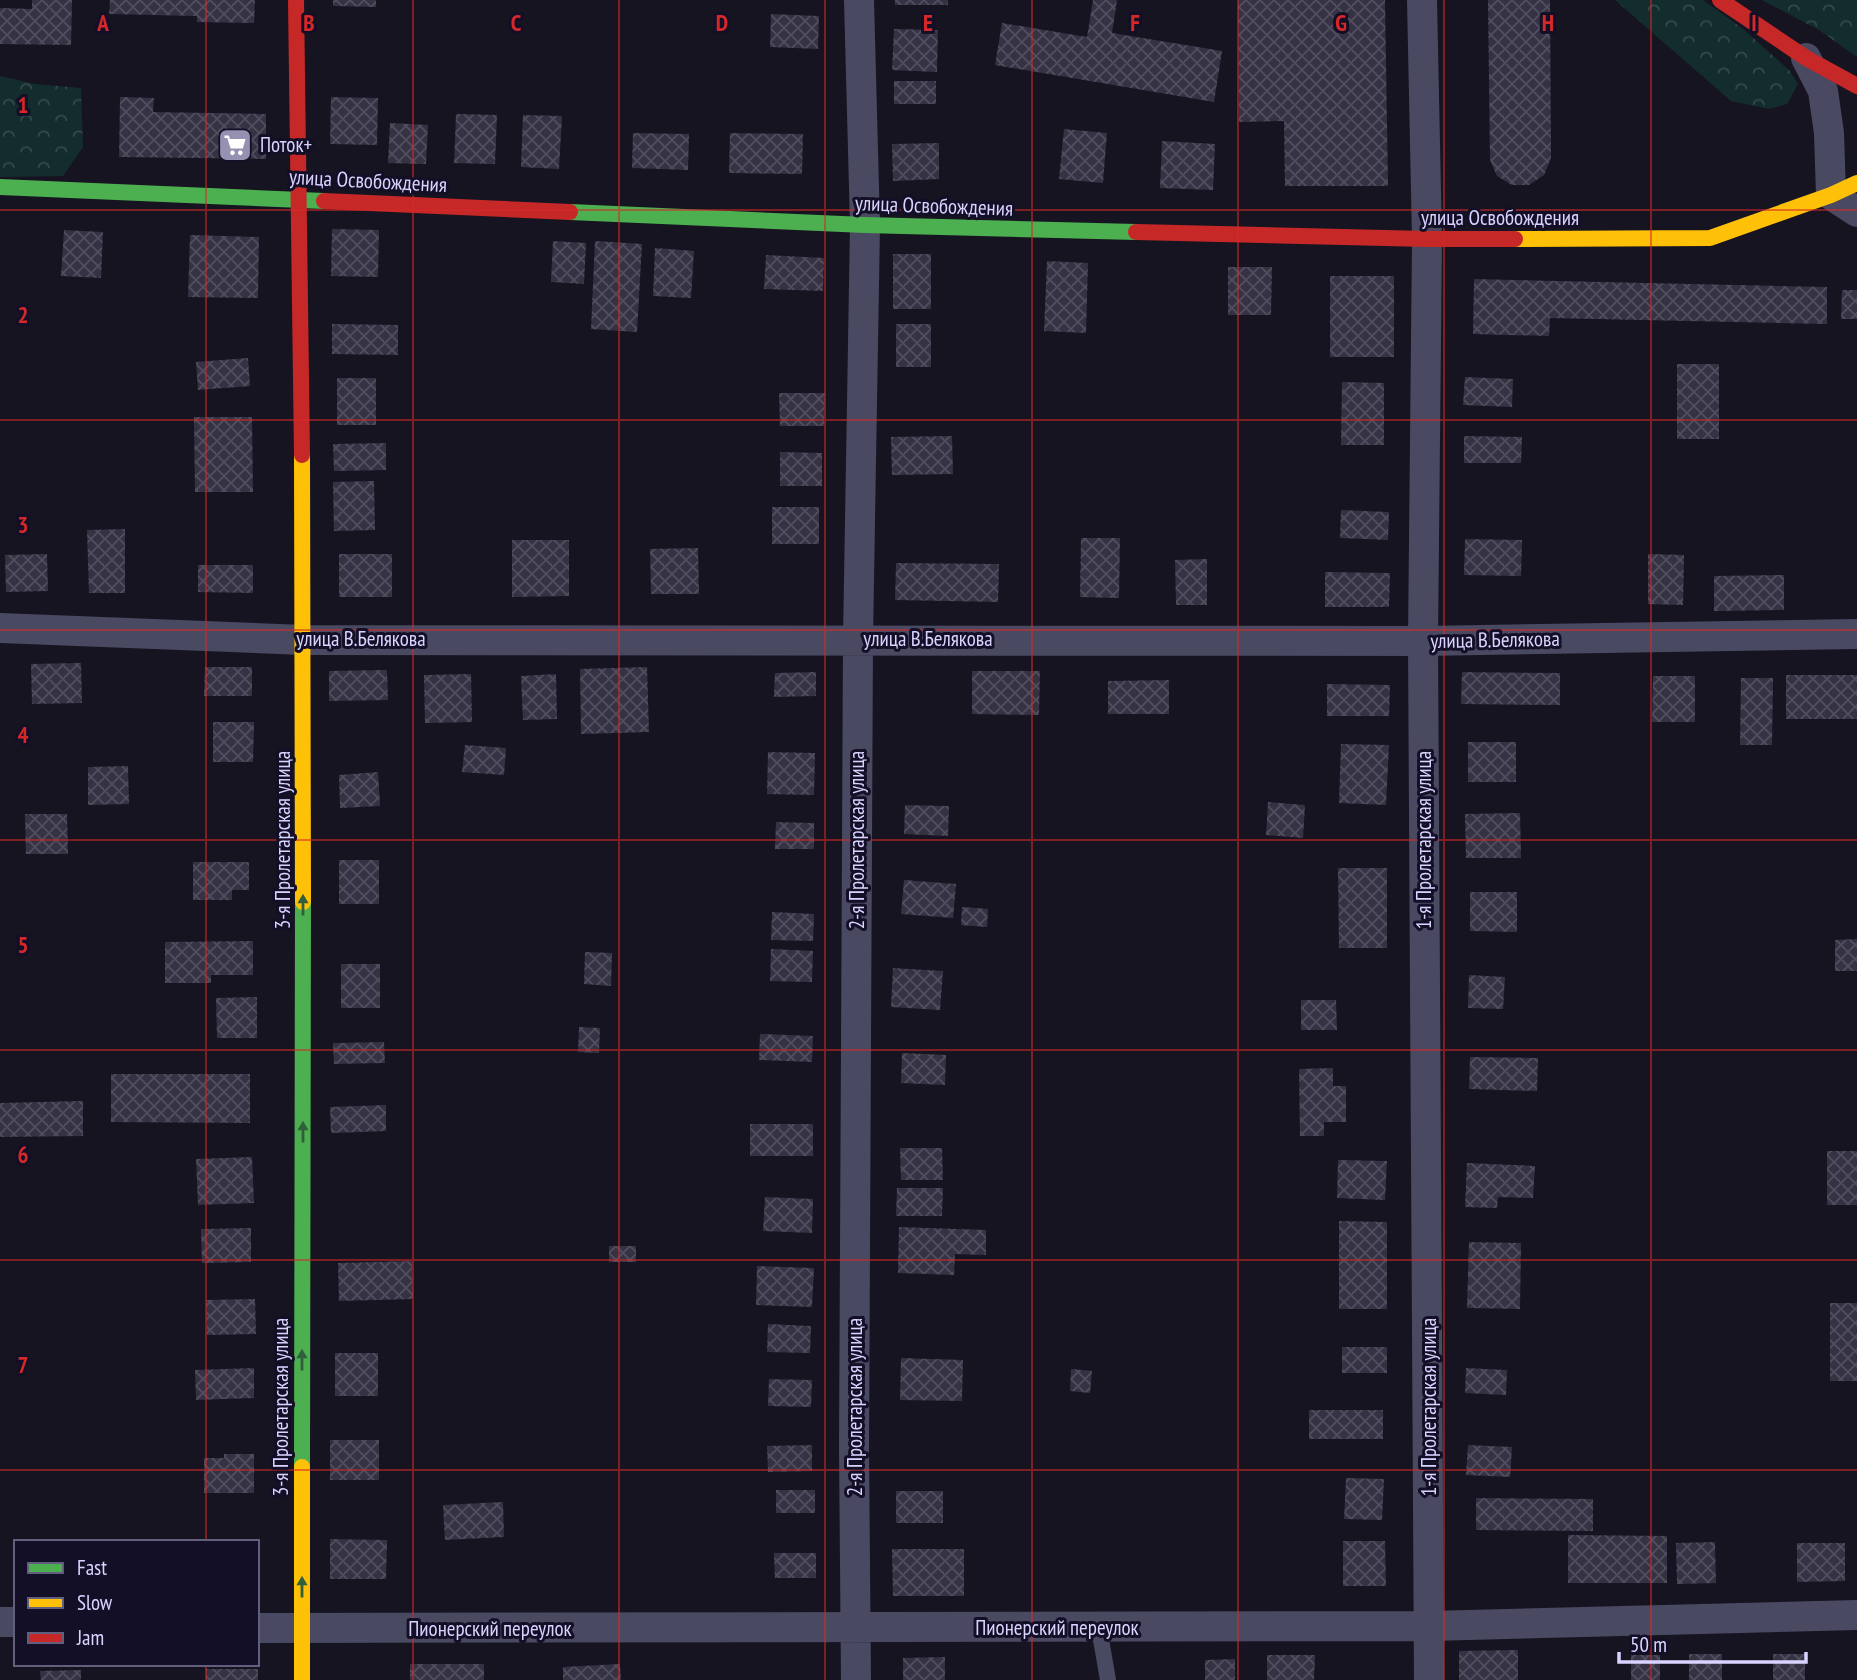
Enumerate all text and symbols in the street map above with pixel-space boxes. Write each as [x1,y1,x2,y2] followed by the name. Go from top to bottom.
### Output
[96,8,109,37] text: A
[303,8,315,37] text: B
[511,8,522,37] text: C
[716,8,728,37] text: D
[923,8,933,37] text: E
[1130,8,1140,37] text: F
[1335,8,1347,37] text: G
[1542,8,1554,37] text: H
[1751,8,1757,37] text: I
[18,90,29,119] text: 1
[216,126,254,164] supermarket icon: Поток+
[260,131,312,158] place label: Поток+
[288,163,448,198] street label: улица Освобождения
[855,189,1013,222] street label: улица Освобождения
[1421,204,1579,231] street label: улица Освобождения
[18,300,29,329] text: 2
[18,510,29,539] text: 3
[296,625,426,652] street label: улица В.Белякова
[863,625,993,652] street label: улица В.Белякова
[1430,625,1560,654] street label: улица В.Белякова
[18,720,29,749] text: 4
[269,751,296,929] street label: 3-я Пролетарская улица
[843,751,870,929] street label: 2-я Пролетарская улица
[1410,751,1437,929] street label: 1-я Пролетарская улица
[297,894,309,916] one-way arrow
[18,930,29,959] text: 5
[297,1121,309,1143] one-way arrow
[18,1140,29,1169] text: 6
[267,1318,294,1496] street label: 3-я Пролетарская улица
[841,1318,868,1496] street label: 2-я Пролетарская улица
[1415,1318,1442,1496] street label: 1-я Пролетарская улица
[296,1349,308,1371] one-way arrow
[18,1350,29,1379] text: 7
[14,1540,259,1666] legend
[77,1554,107,1581] text: Fast
[296,1576,308,1598] one-way arrow
[77,1589,113,1616] text: Slow
[975,1614,1139,1641] street label: Пионерский переулок
[408,1615,572,1642] street label: Пионерский переулок
[1619,1620,1806,1664] scale bar
[76,1624,104,1651] text: Jam
[1630,1631,1667,1658] text: 50 m

